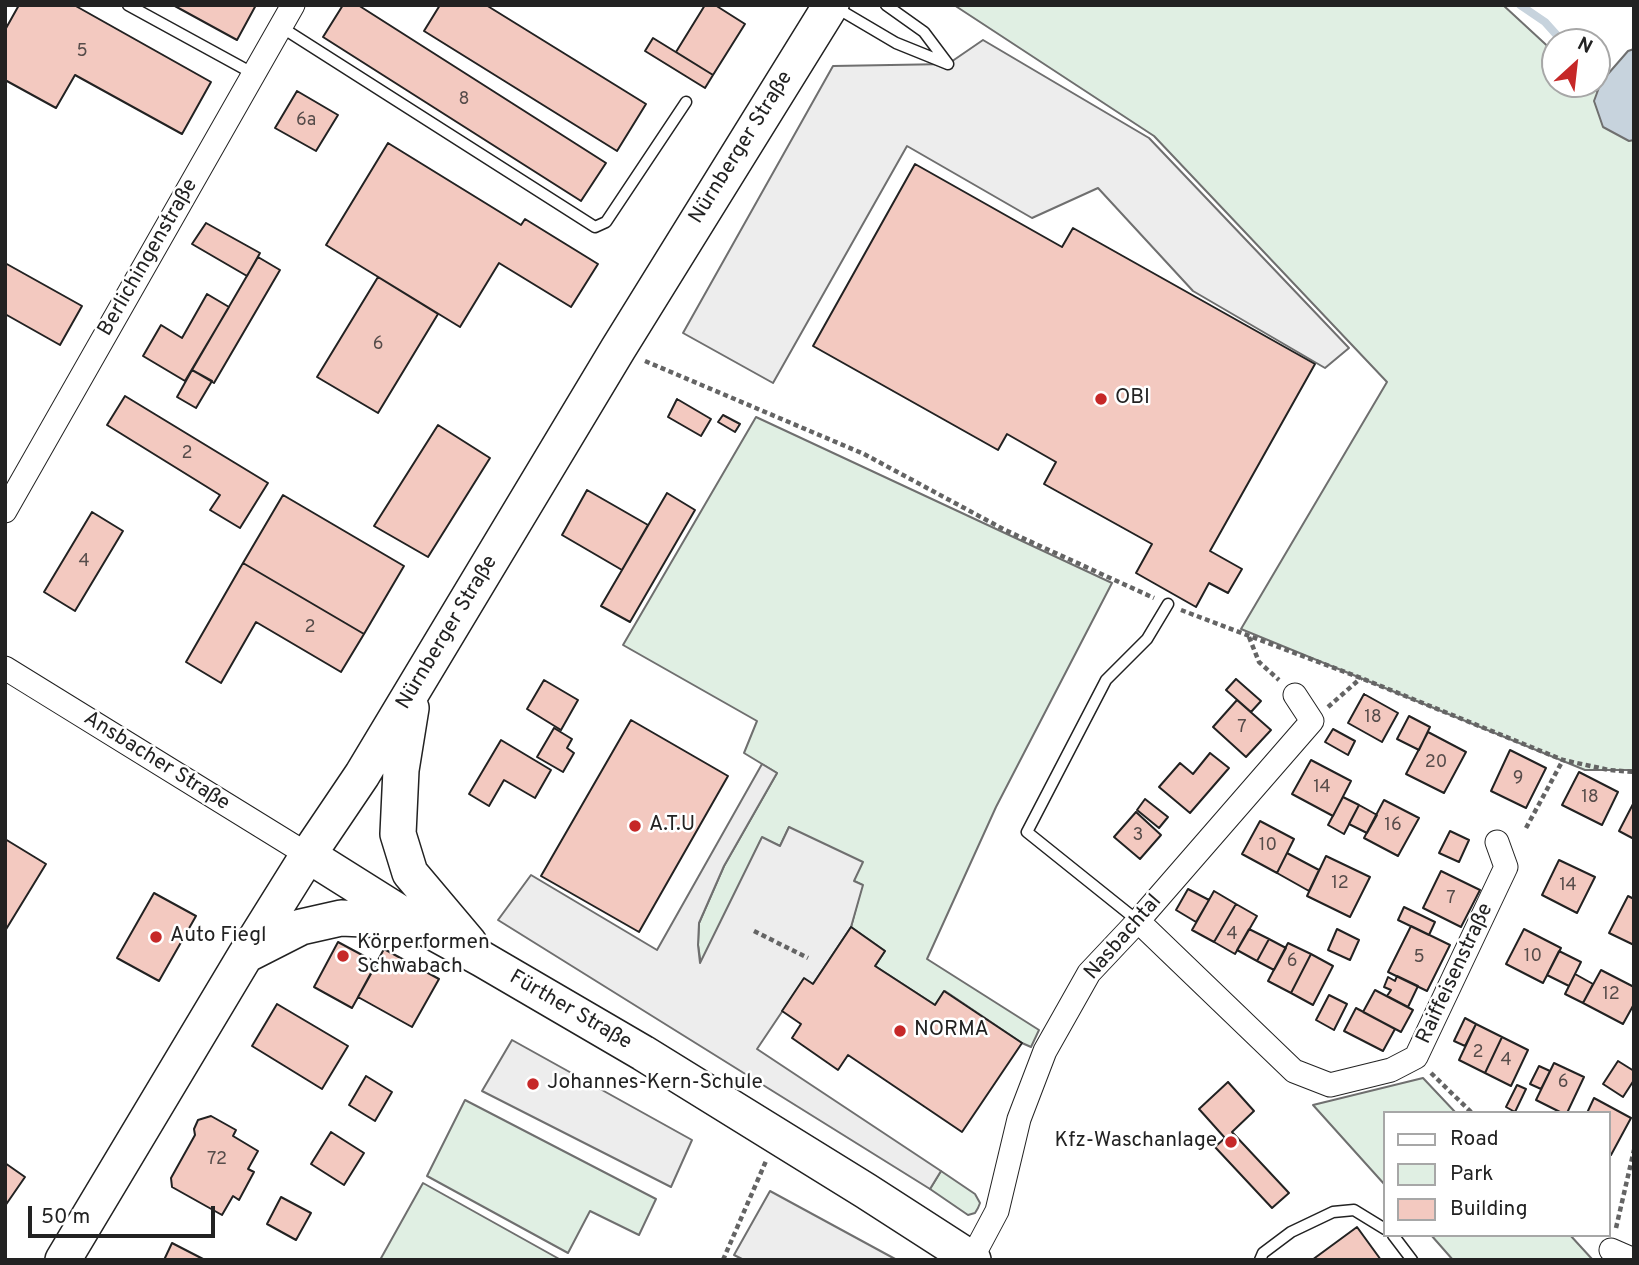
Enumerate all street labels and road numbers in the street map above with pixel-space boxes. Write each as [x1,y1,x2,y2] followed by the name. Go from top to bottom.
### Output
[685,67,799,229] street label: Nürnberger Straße
[94,175,204,341] street label: Berlichingenstraße
[392,551,504,715] street label: Nürnberger Straße
[78,707,234,817] street label: Ansbacher Straße
[1080,890,1168,986] street label: Nasbachtal
[1412,900,1500,1048] street label: Raiffeisenstraße
[504,966,636,1056] street label: Fürther Straße

